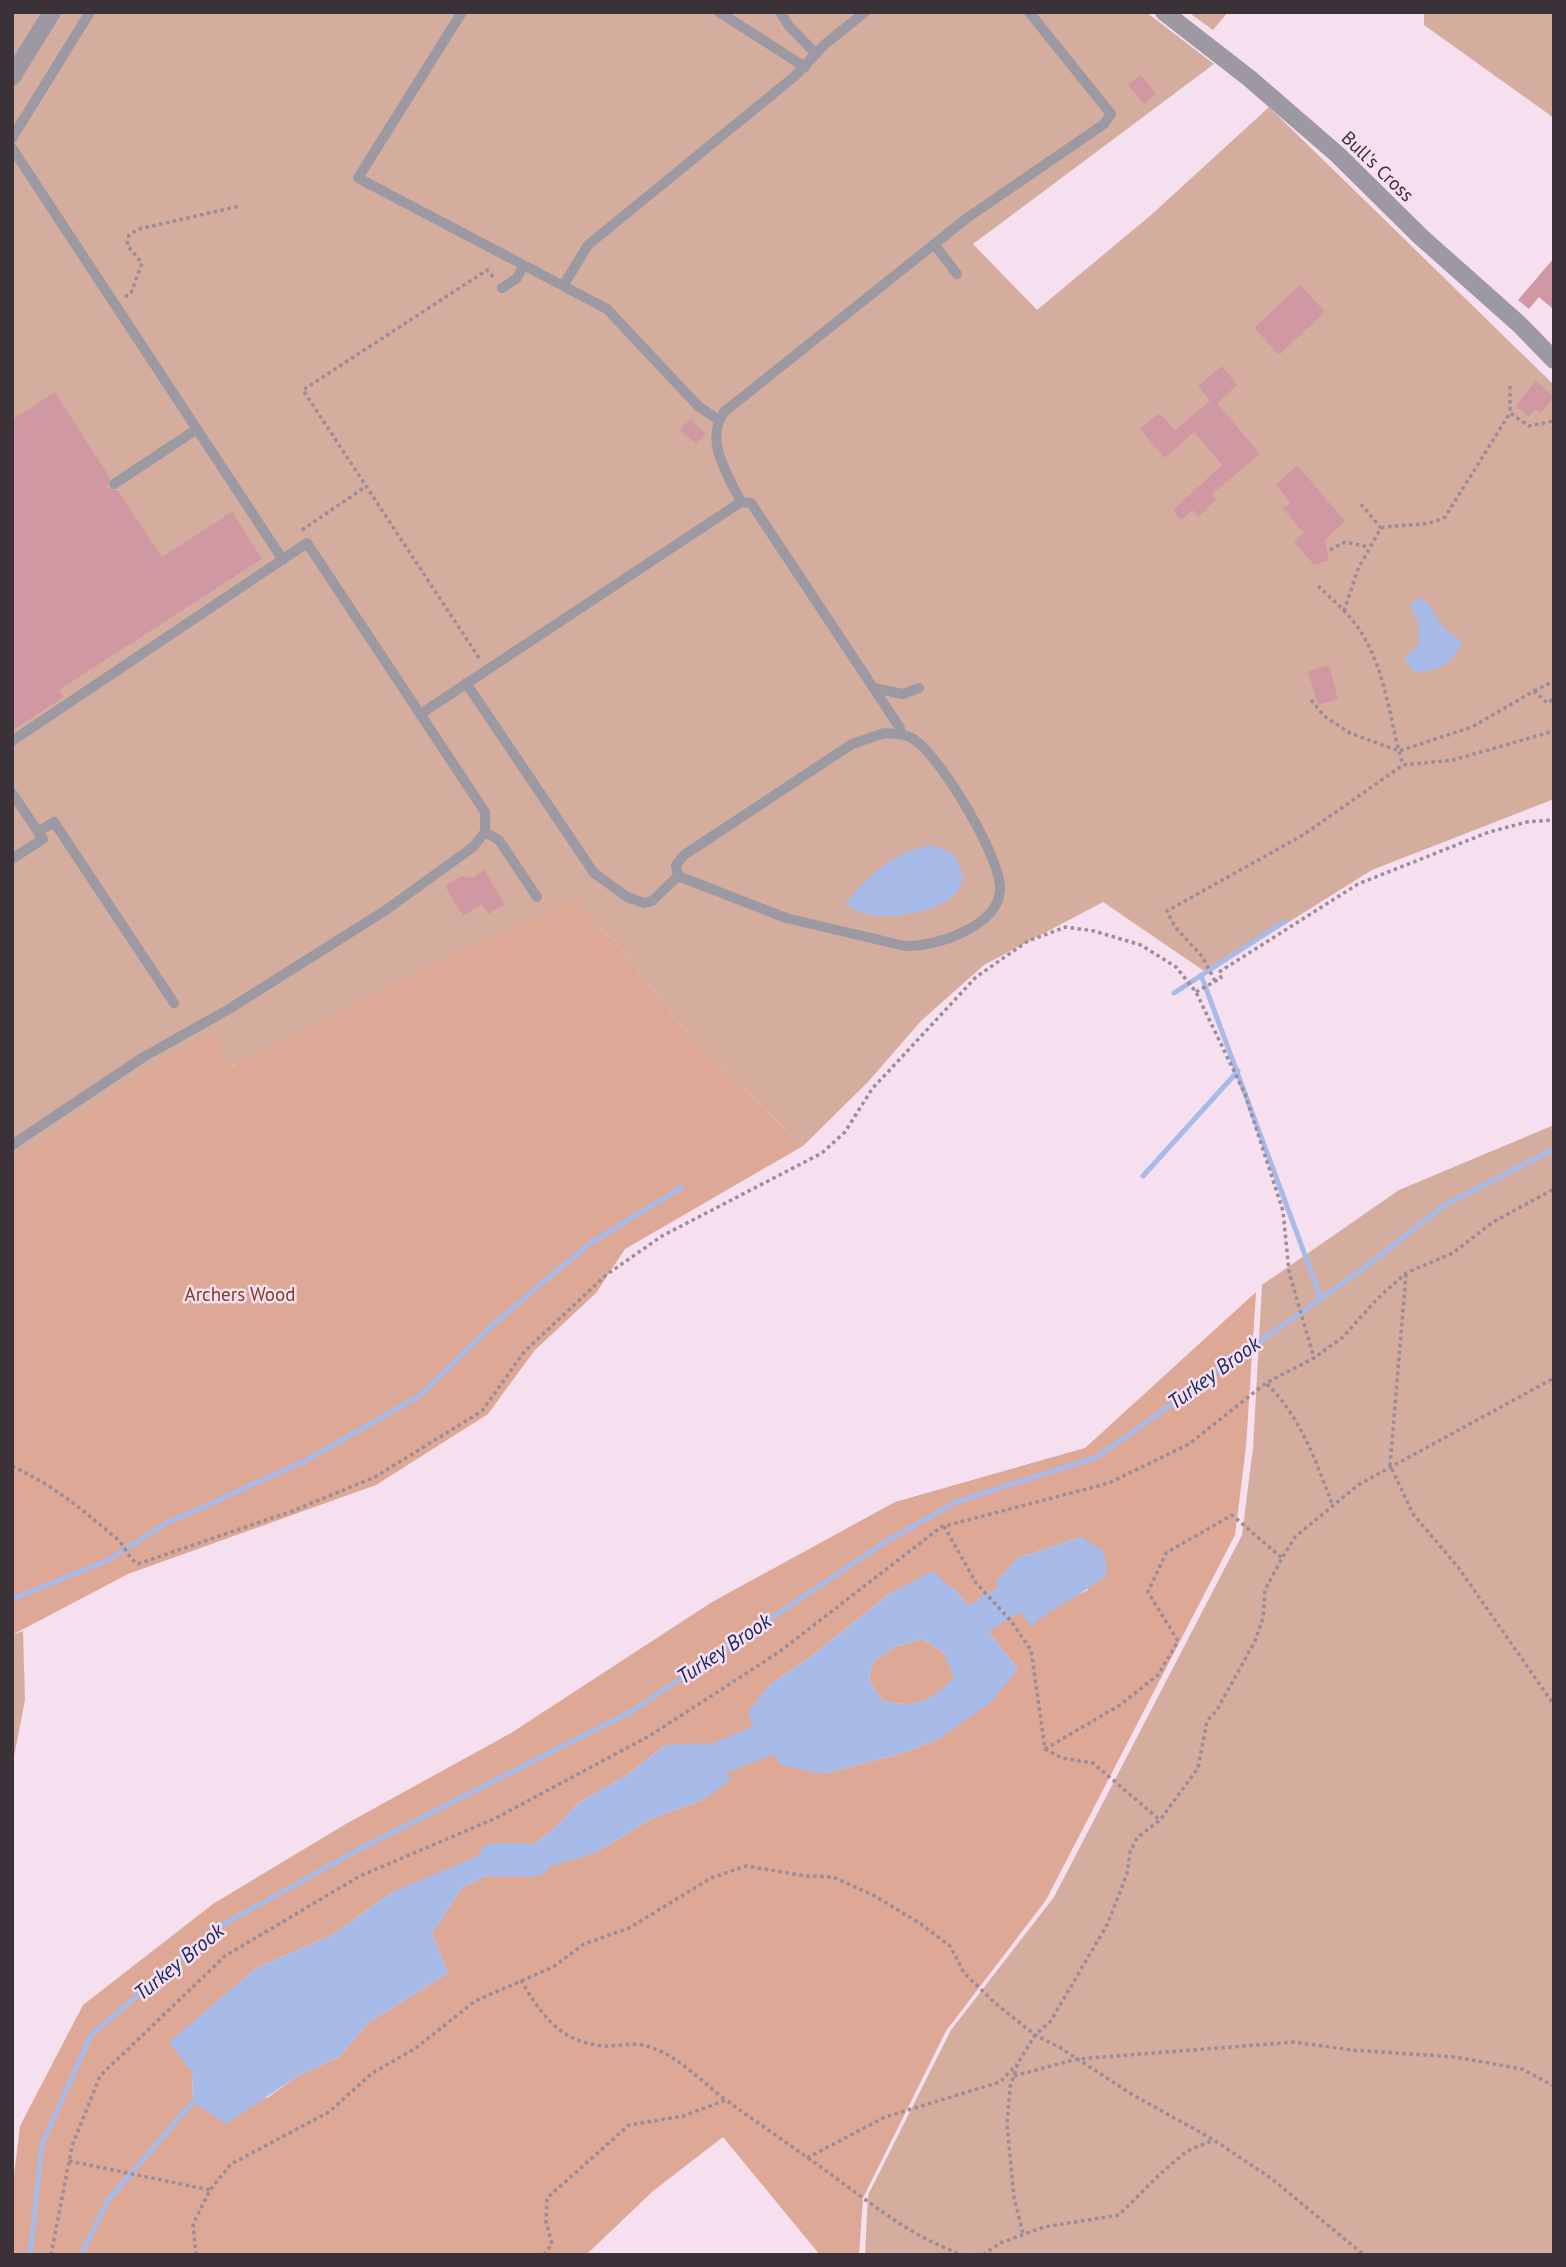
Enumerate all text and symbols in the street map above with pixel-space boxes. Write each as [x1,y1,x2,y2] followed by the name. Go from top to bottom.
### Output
[1337,126,1419,206] street label: Bull's Cross
[185,1282,295,1306] park label: Archers Wood
[1162,1329,1267,1415] water label: Turkey Brook
[671,1606,777,1690] water label: Turkey Brook
[128,1916,230,2006] water label: Turkey Brook

